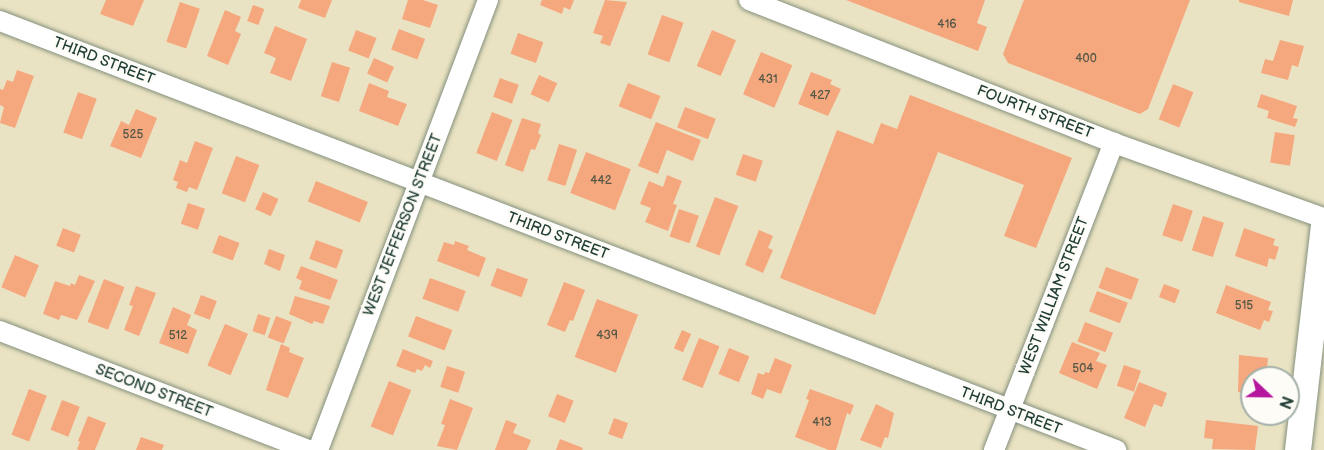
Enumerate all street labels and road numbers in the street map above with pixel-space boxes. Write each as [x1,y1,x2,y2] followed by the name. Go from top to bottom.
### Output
[51,33,157,89] street label: THIRD STREET
[974,82,1096,142] street label: FOURTH STREET
[360,131,446,319] street label: WEST JEFFERSON STREET
[505,208,611,264] street label: THIRD STREET
[1015,214,1093,378] street label: WEST WILLIAM STREET
[93,360,215,422] street label: SECOND STREET
[958,383,1064,439] street label: THIRD STREET

